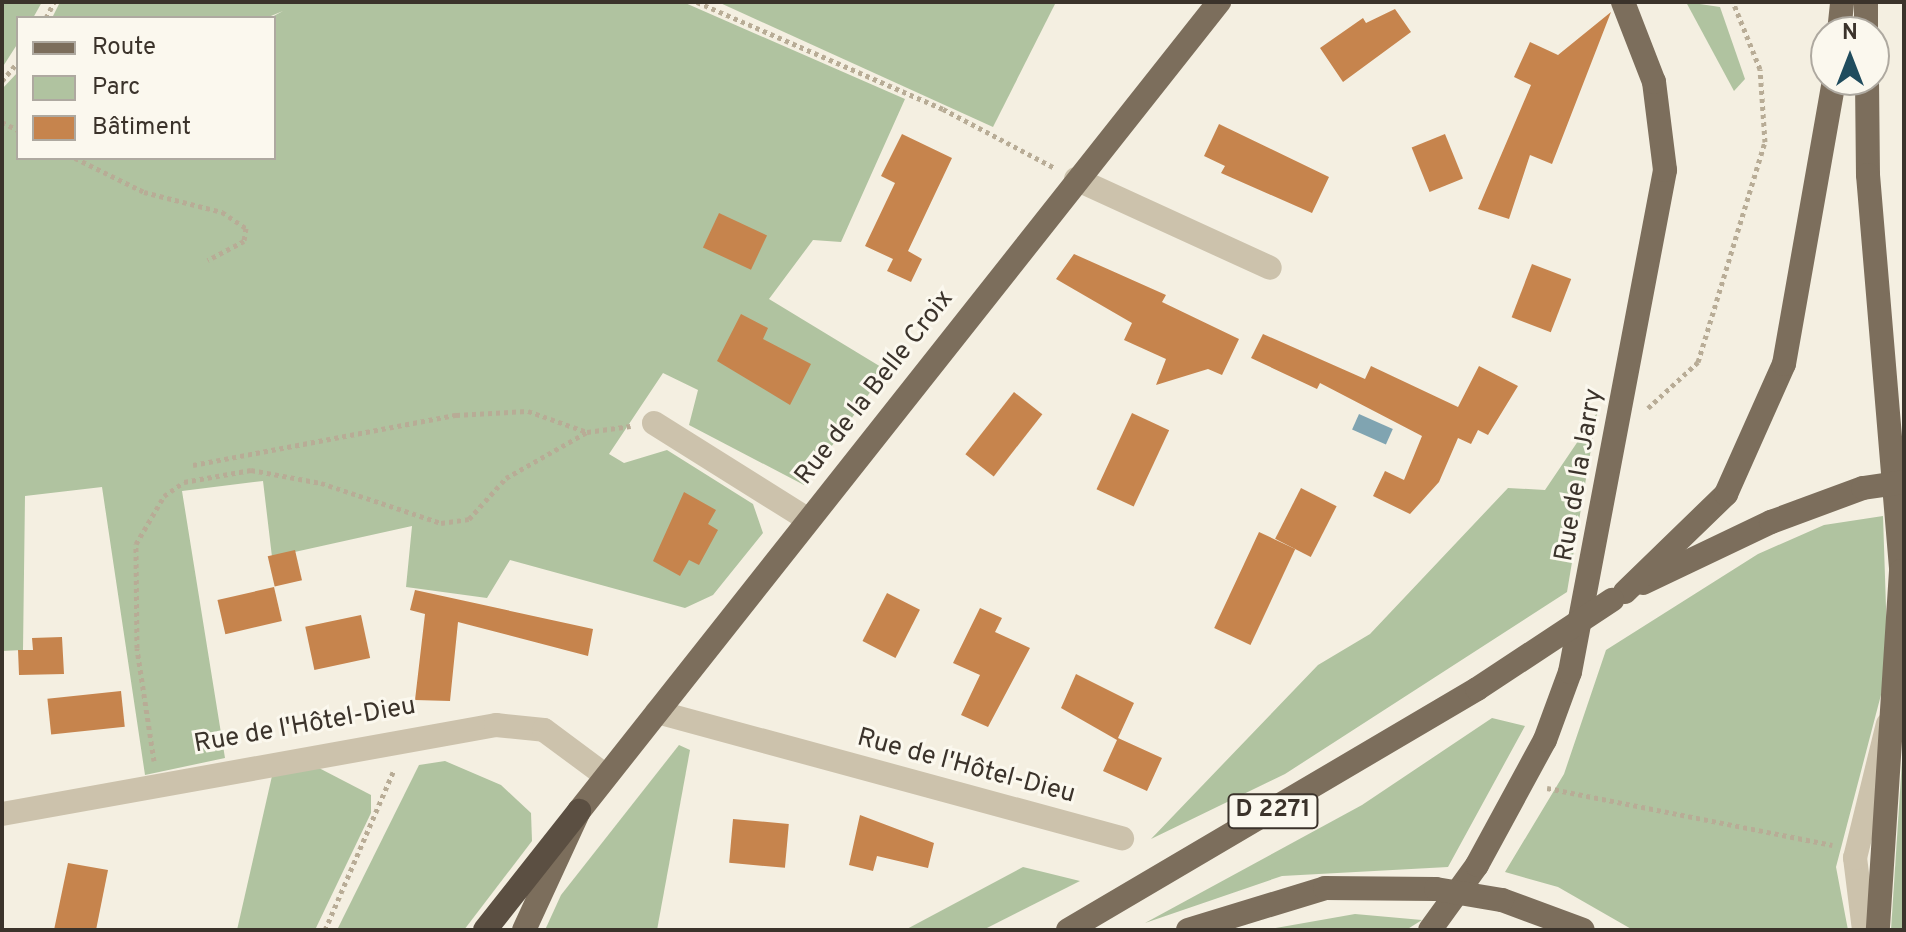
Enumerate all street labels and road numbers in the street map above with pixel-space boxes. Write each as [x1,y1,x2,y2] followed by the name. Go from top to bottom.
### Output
[789,284,961,492] street label: Rue de la Belle Croix
[1549,386,1611,564] street label: Rue de la Jarry
[192,691,418,761] street label: Rue de l'Hôtel-Dieu
[854,723,1078,811] street label: Rue de l'Hôtel-Dieu
[1227,791,1319,831] road number: D 2271

